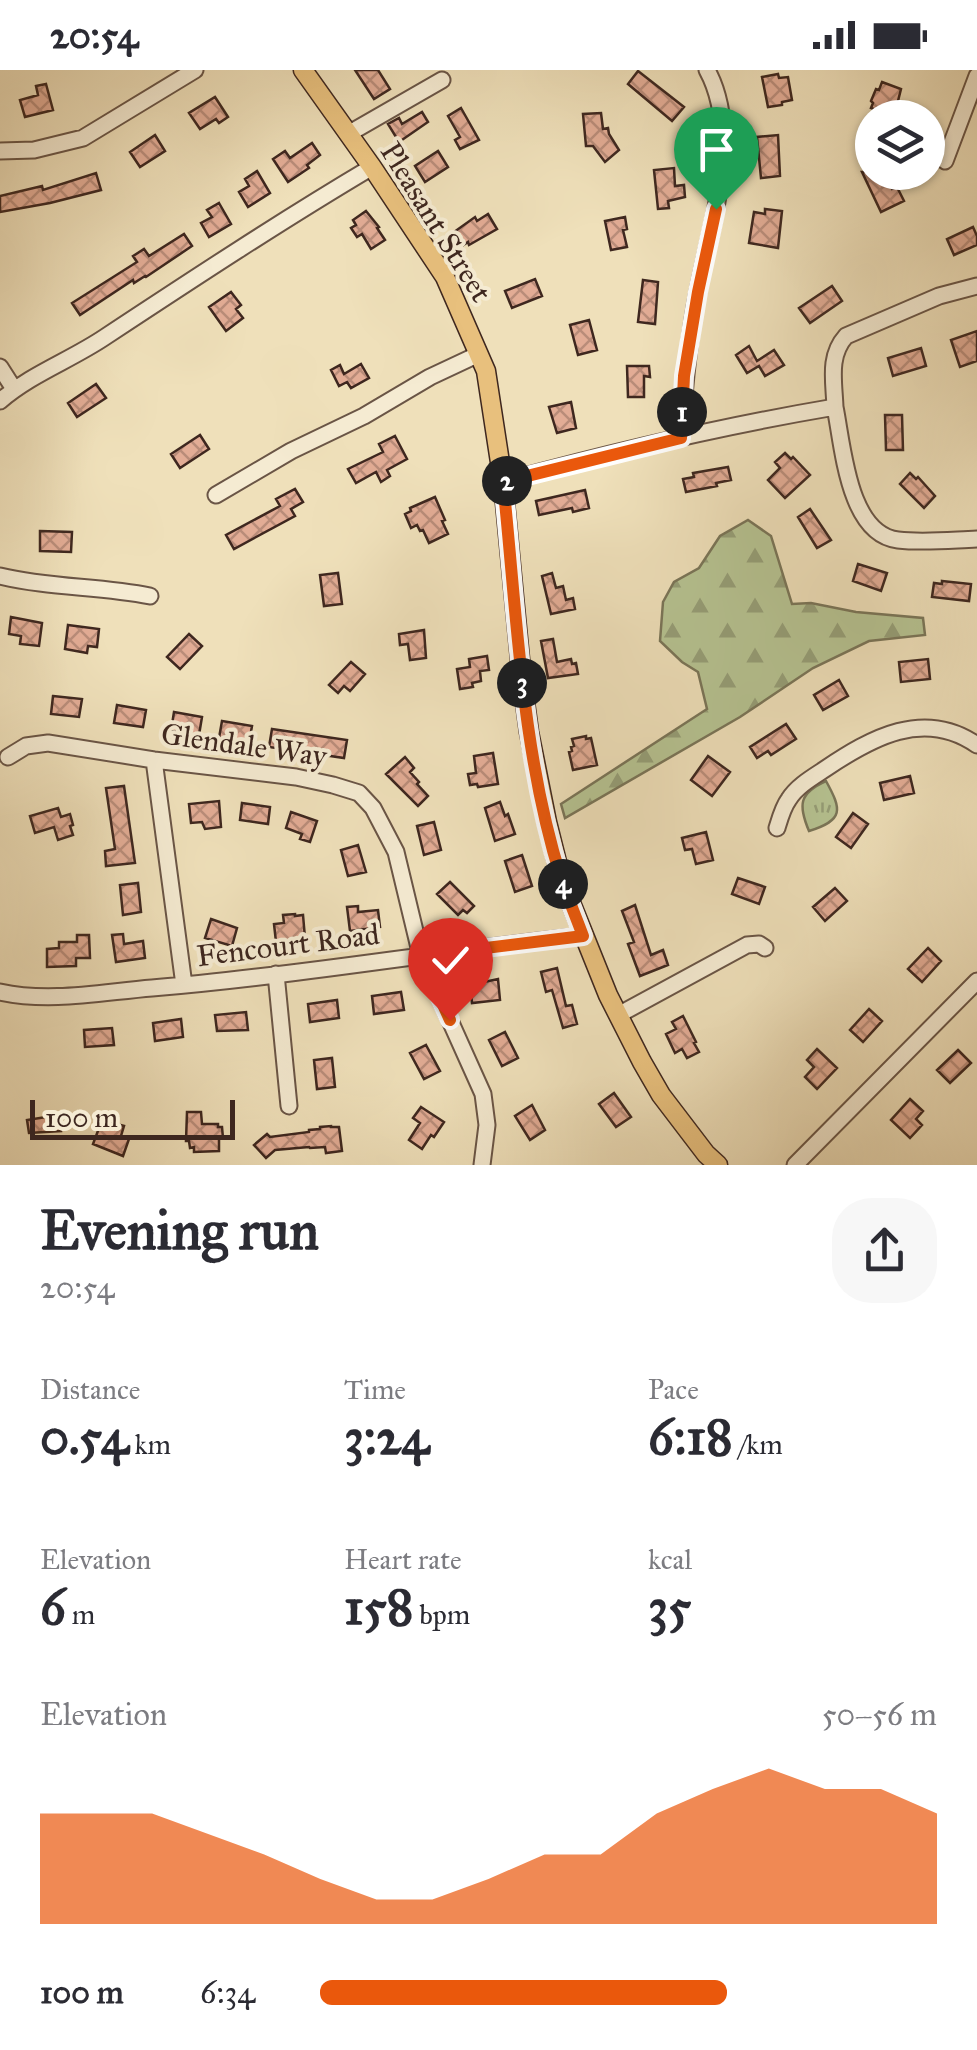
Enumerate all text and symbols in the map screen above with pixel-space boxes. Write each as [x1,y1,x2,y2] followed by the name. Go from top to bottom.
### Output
[50,12,138,58] text: 20:54
[855,100,945,190] map controls
[855,100,945,190] button: layers
[674,107,759,210] pin
[689,122,744,177] icon: arrive
[373,135,500,309] street label: Pleasant Street
[657,387,707,437] pin: 1
[676,394,688,429] text: 1
[482,456,532,506] pin: 2
[500,463,514,498] text: 2
[497,658,547,708] pin: 3
[516,665,528,700] text: 3
[159,716,330,775] street label: Glendale Way
[538,859,588,909] pin: 4
[555,866,571,901] text: 4
[195,916,381,974] street label: Fencourt Road
[408,918,493,1021] pin
[423,933,478,988] icon: check
[30,1095,235,1140] scale bar
[45,1100,118,1135] text: 100 m
[40,1197,319,1264] text: Evening run
[832,1198,937,1303] button: share
[40,1268,114,1307] text: 20:54
[40,1372,140,1407] text: Distance
[344,1372,406,1407] text: Time
[648,1372,699,1407] text: Pace
[40,1407,129,1468] text: 0.54
[344,1407,429,1468] text: 3:24
[648,1407,733,1468] text: 6:18
[129,1427,171,1462] text: km
[733,1427,783,1462] text: /km
[40,1542,151,1577] text: Elevation
[344,1542,462,1577] text: Heart rate
[648,1542,692,1577] text: kcal
[40,1577,66,1638] text: 6
[344,1577,413,1638] text: 158
[648,1577,691,1638] text: 35
[66,1597,95,1632] text: m
[413,1597,470,1632] text: bpm
[40,1695,167,1734] text: Elevation
[822,1695,937,1734] text: 50–56 m
[40,1973,124,2012] text: 100 m
[200,1973,255,2012] text: 6:34

